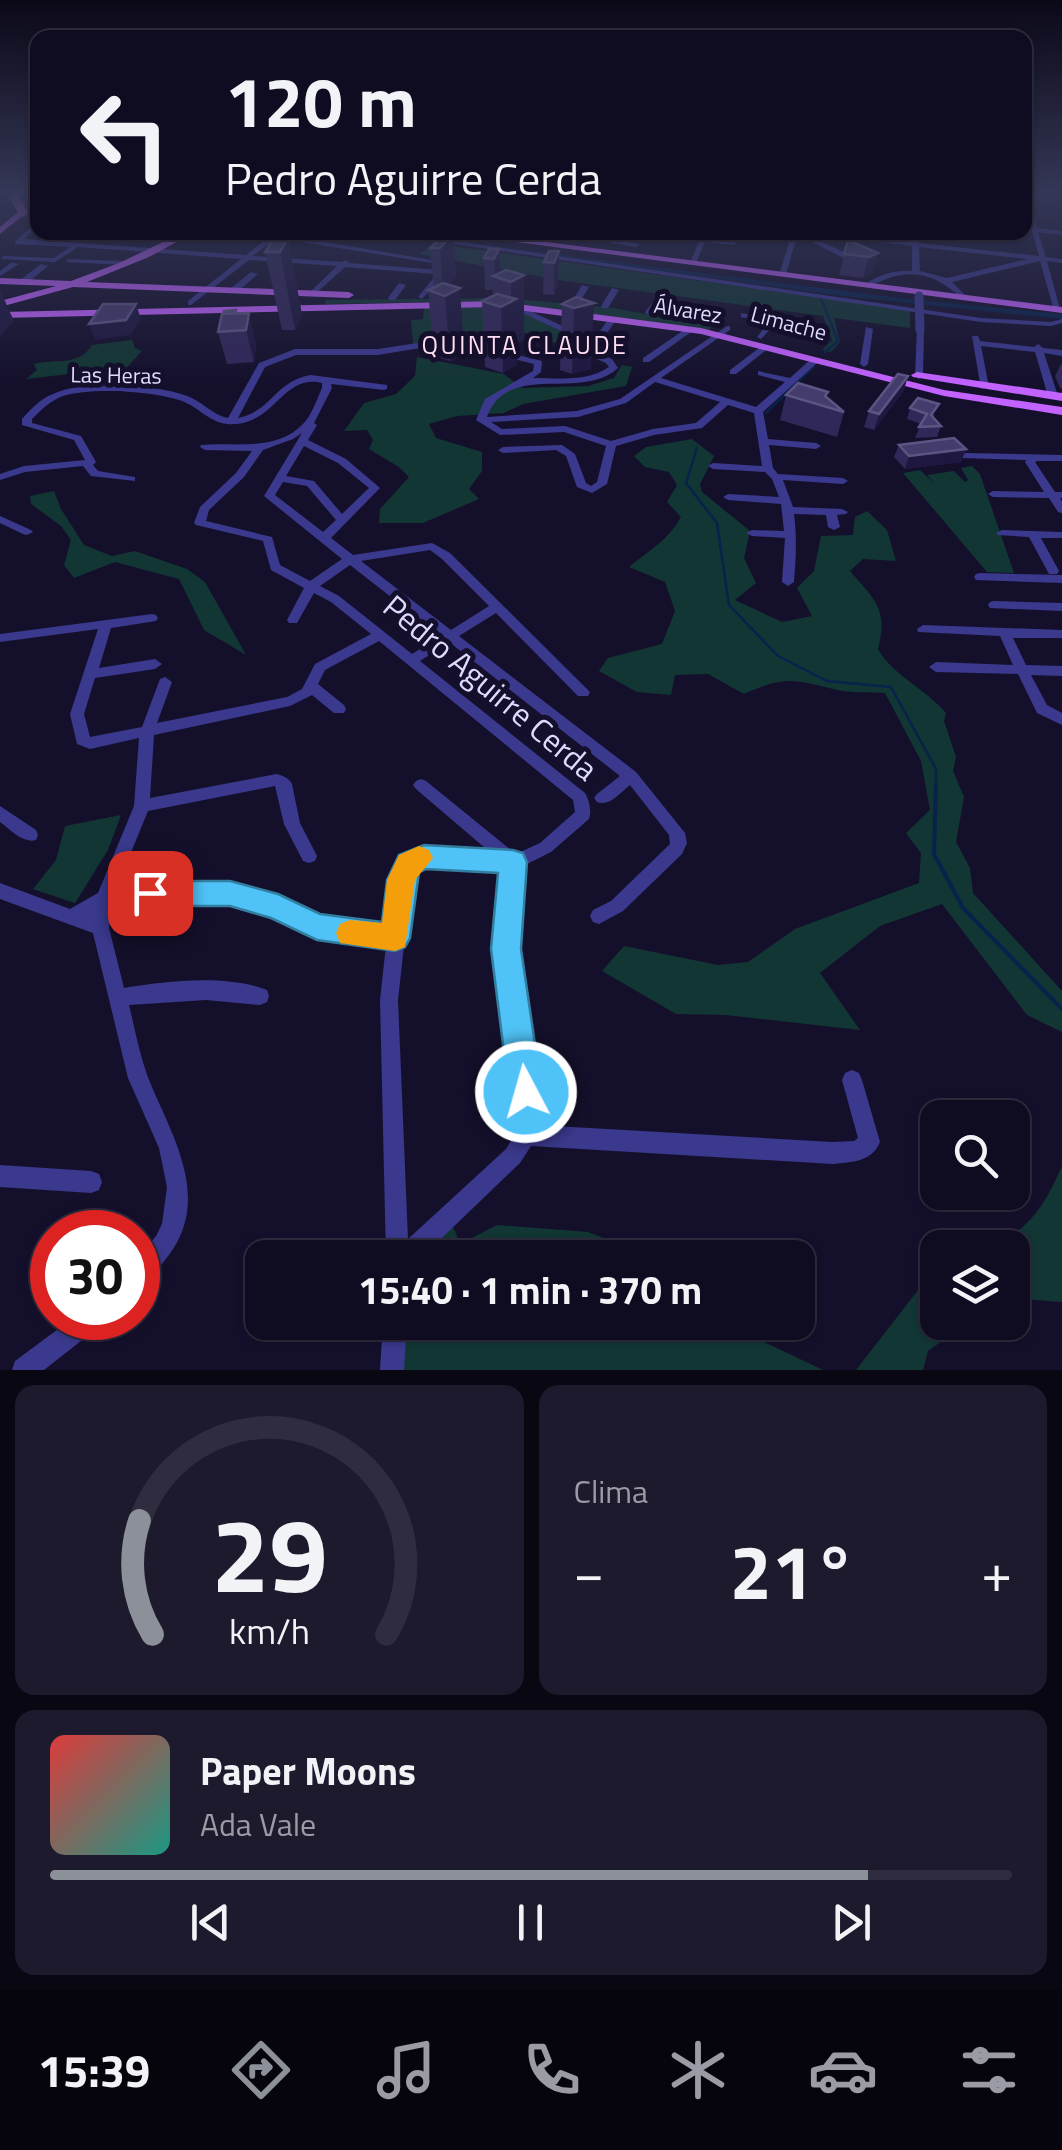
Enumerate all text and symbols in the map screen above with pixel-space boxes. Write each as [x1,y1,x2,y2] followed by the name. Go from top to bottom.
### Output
[225,48,417,154] text: 120 m
[60,70,190,200] icon: left
[225,144,602,212] text: Pedro Aguirre Cerda
[652,288,724,332] street label: Álvarez
[747,297,831,349] street label: Limache
[422,326,628,364] district label: QUINTA CLAUDE
[70,357,162,393] street label: Las Heras
[373,583,609,791] street label: Pedro Aguirre Cerda
[108,851,193,936] pin
[123,866,178,921] icon: arrive
[474,1040,578,1144] position arrow
[920,1100,1030,1340] map controls
[920,1100,1030,1210] button: search
[30,1210,160,1340] speed limit sign: 30
[920,1230,1030,1340] button: layers
[358,1261,702,1319] text: 15:40 · 1 min · 370 m
[574,1467,648,1515] text: Clima
[211,1474,327,1632] text: 29
[730,1514,856,1628] text: 21°
[574,1530,604,1613] text: −
[981,1530,1012,1613] text: +
[229,1603,310,1658] text: km/h
[200,1742,416,1800] text: Paper Moons
[200,1800,316,1848] text: Ada Vale
[183,1895,238,1950] icon: previous
[503,1895,558,1950] icon: pause
[824,1895,879,1950] icon: next
[226,2035,296,2105] icon: directions
[371,2035,441,2105] icon: music
[517,2035,587,2105] icon: phone
[663,2035,733,2105] icon: climate
[808,2035,878,2105] icon: car
[954,2035,1024,2105] icon: filters
[38,2036,150,2104] text: 15:39

